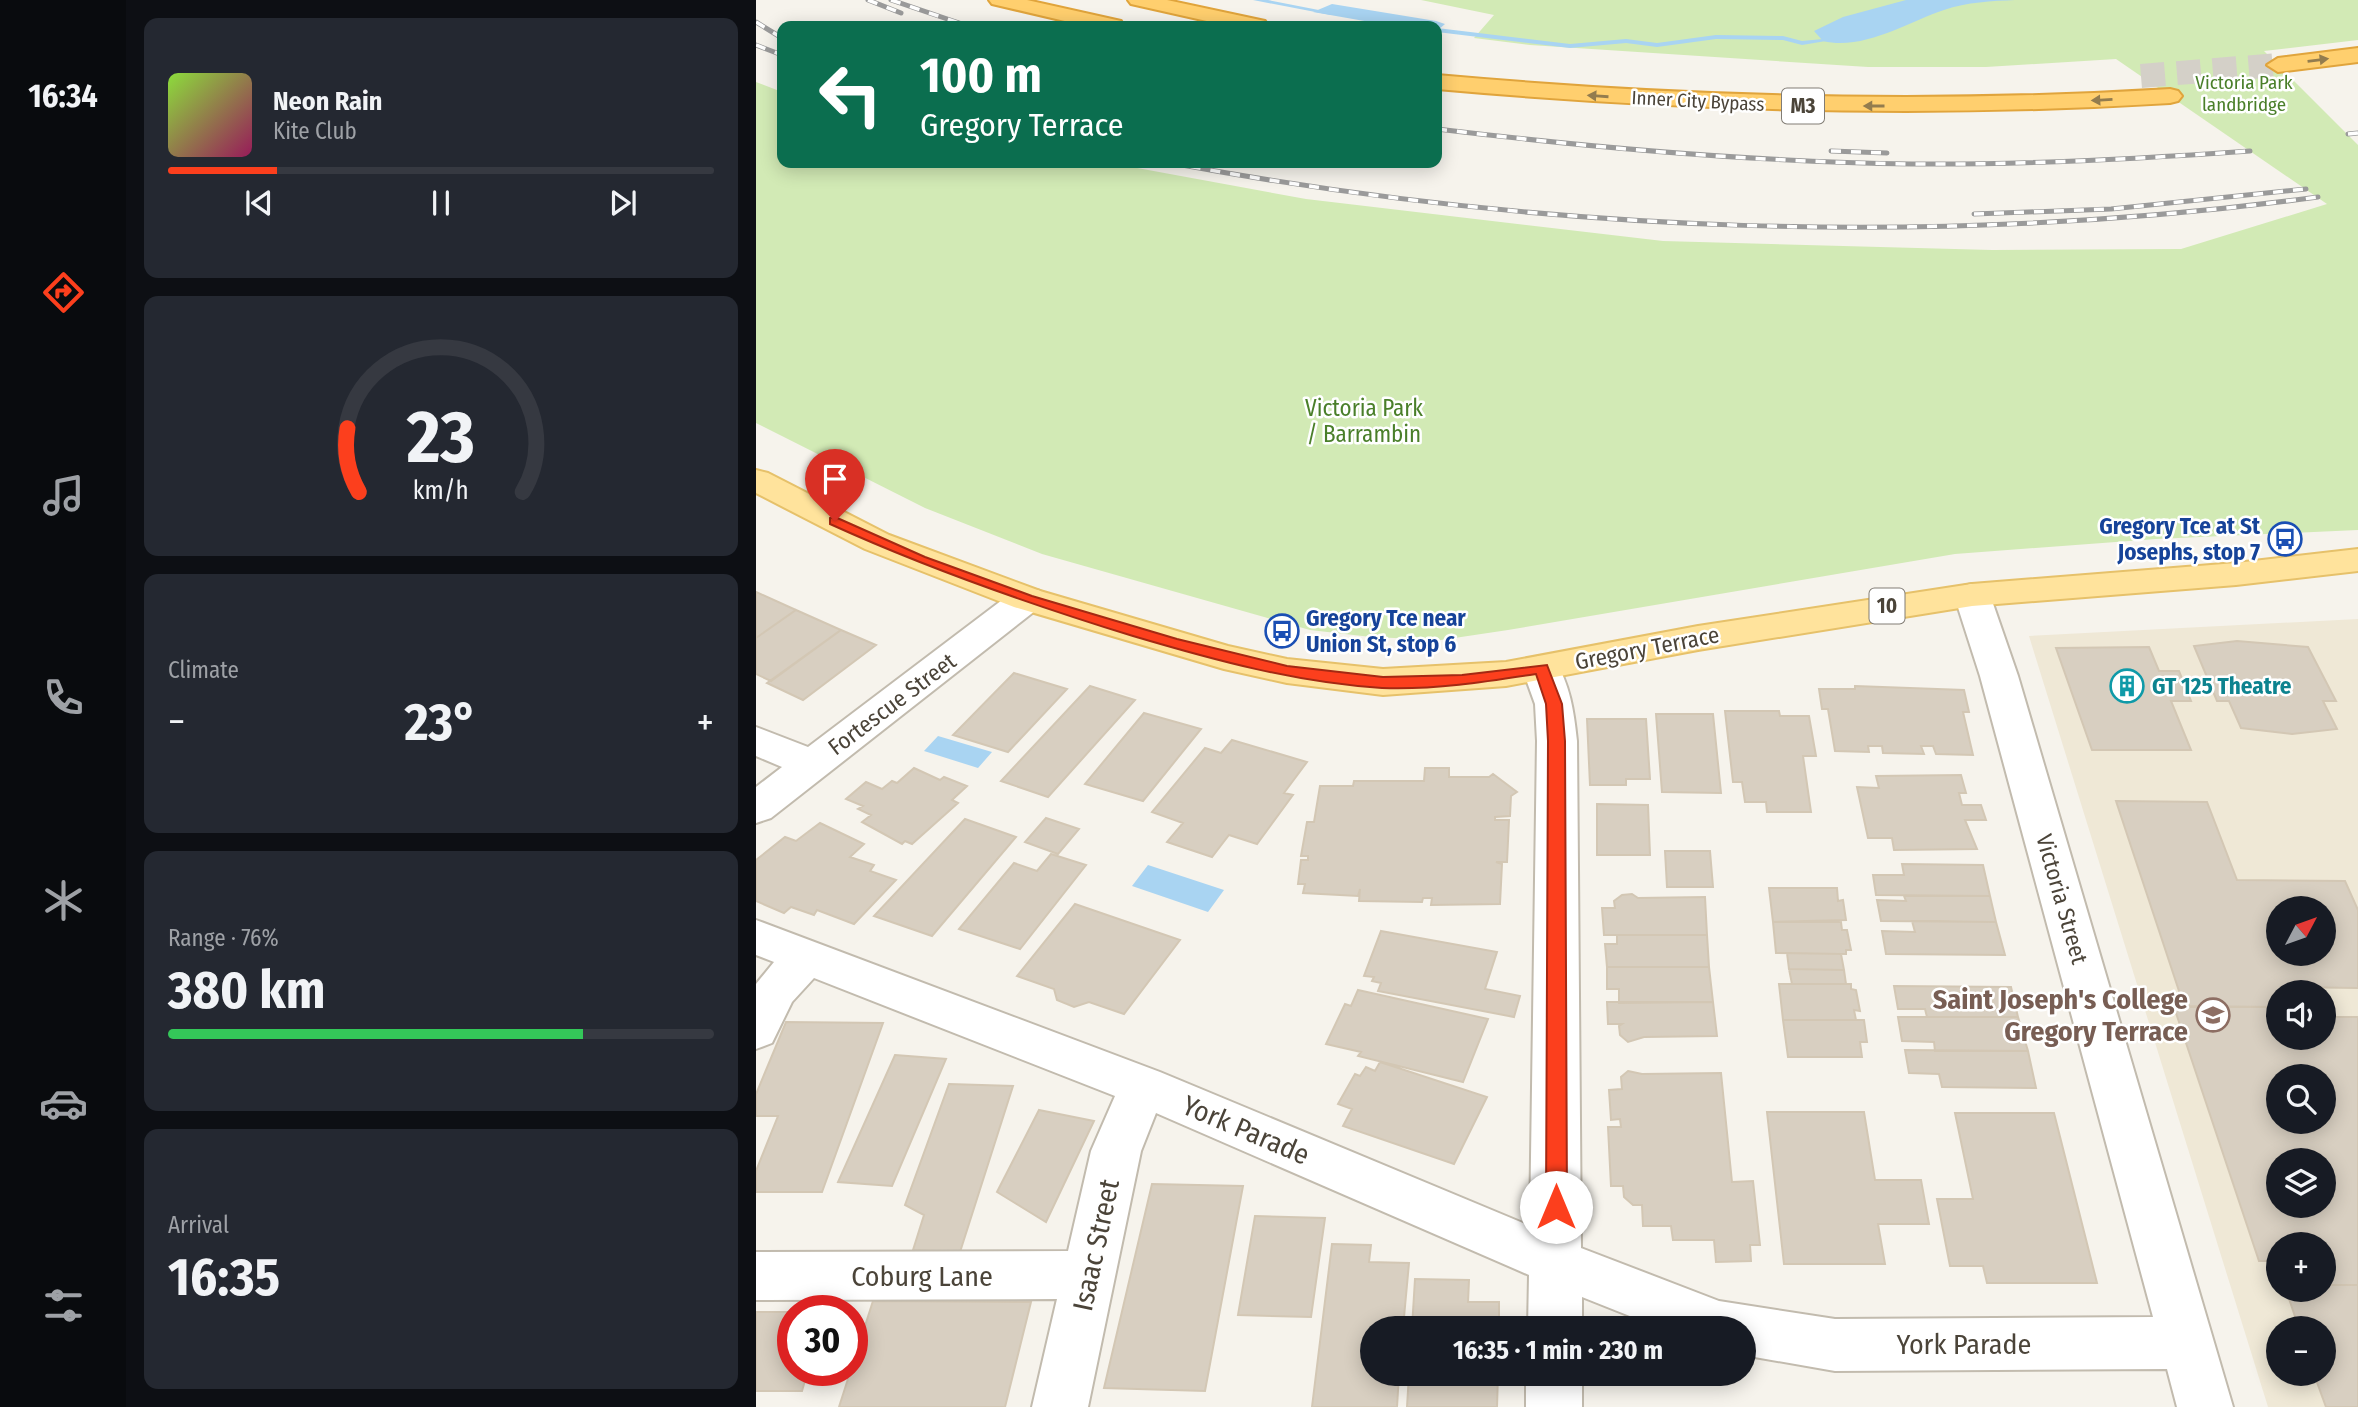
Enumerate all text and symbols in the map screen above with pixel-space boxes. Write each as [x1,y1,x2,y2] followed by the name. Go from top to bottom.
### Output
[920,46,1042,105] text: 100 m
[805,49,896,140] icon: left
[2307,54,2329,65] one-way arrow
[2195,71,2293,116] park label: Victoria Park landbridge
[28,77,98,115] text: 16:34
[273,86,382,117] text: Neon Rain
[1631,86,1765,116] street label: Inner City Bypass
[1782,88,1824,124] road number: M3
[1587,90,1609,101] one-way arrow
[2090,95,2112,106] one-way arrow
[1863,100,1885,112] one-way arrow
[920,106,1124,144] text: Gregory Terrace
[273,117,357,145] text: Kite Club
[240,184,278,222] icon: previous
[422,184,460,222] icon: pause
[604,184,642,222] icon: next
[39,268,88,317] icon: directions
[406,394,475,481] text: 23
[1305,394,1423,448] park label: Victoria Park / Barrambin
[805,449,865,521] pin
[816,460,854,498] icon: arrive
[39,471,88,520] icon: music
[413,475,469,505] text: km/h
[2099,512,2261,566] place label: Gregory Tce at St Josephs, stop 7
[2266,520,2304,558] bus stop icon: Gregory Tce at St Josephs, stop 7
[1870,588,1904,624] road number: 10
[1306,604,1466,658] place label: Gregory Tce near Union St, stop 6
[1263,612,1301,650] bus stop icon: Gregory Tce near Union St, stop 6
[1573,620,1721,676] street label: Gregory Terrace
[823,647,962,761] street label: Fortescue Street
[168,656,239,684] text: Climate
[2108,667,2146,705] building icon: GT 125 Theatre
[2152,672,2292,700] place label: GT 125 Theatre
[39,673,88,722] icon: phone
[404,691,477,754] text: 23°
[168,699,185,745] text: −
[697,699,714,745] text: +
[2030,831,2094,968] street label: Victoria Street
[39,876,88,925] icon: climate
[2266,896,2336,966] north arrow
[2266,896,2336,1386] map controls
[168,924,279,952] text: Range · 76%
[168,959,325,1022] text: 380 km
[2266,980,2336,1050] button: sound
[1933,983,2188,1048] place label: Saint Joseph's College Gregory Terrace
[2194,996,2232,1034] school or university icon: Saint Joseph's College Gregory Terrace
[2266,1064,2336,1134] button: search
[39,1079,88,1128] icon: car
[1178,1088,1314,1172] street label: York Parade
[2266,1148,2336,1218] button: layers
[1519,1170,1593,1244] position arrow
[1066,1175,1126,1314] street label: Isaac Street
[168,1211,229,1239] text: Arrival
[2266,1232,2336,1302] button: +
[168,1246,280,1309] text: 16:35
[851,1260,993,1293] street label: Coburg Lane
[39,1281,88,1330] icon: filters
[777,1295,868,1386] speed limit sign: 30
[2266,1316,2336,1386] button: −
[1897,1328,2031,1361] street label: York Parade
[1453,1335,1663,1366] text: 16:35 · 1 min · 230 m

